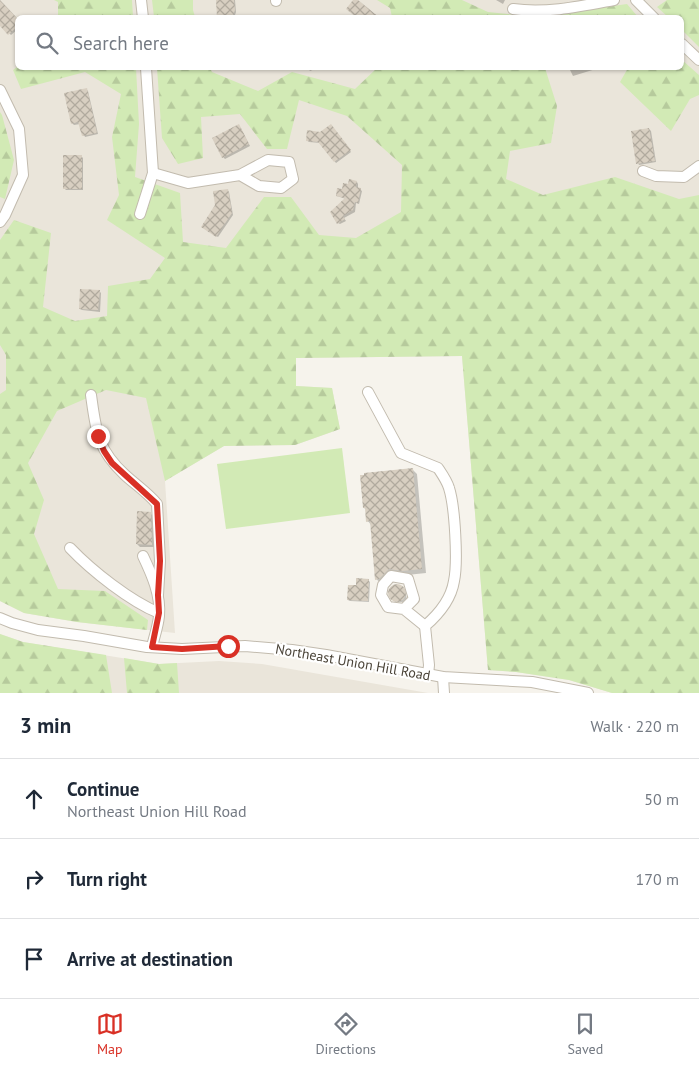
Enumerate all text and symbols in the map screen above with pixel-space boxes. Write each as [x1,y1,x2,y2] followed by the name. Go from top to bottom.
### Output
[15,15,684,70] search box
[33,29,61,57] icon: search
[73,31,169,55] text: Search here
[87,425,110,448] route end
[217,635,240,658] route start
[274,639,432,685] street label: Northeast Union Hill Road
[20,712,71,739] text: 3 min
[590,716,679,736] text: Walk · 220 m
[67,777,139,801] text: Continue
[20,785,48,813] icon: ahead
[644,789,679,809] text: 50 m
[67,801,247,821] text: Northeast Union Hill Road
[20,865,48,893] icon: right
[67,867,147,891] text: Turn right
[636,869,679,889] text: 170 m
[20,945,48,973] icon: arrive
[67,947,233,971] text: Arrive at destination
[96,1010,124,1058] tab: Map
[315,1010,376,1058] tab: Directions
[568,1010,603,1058] tab: Saved

